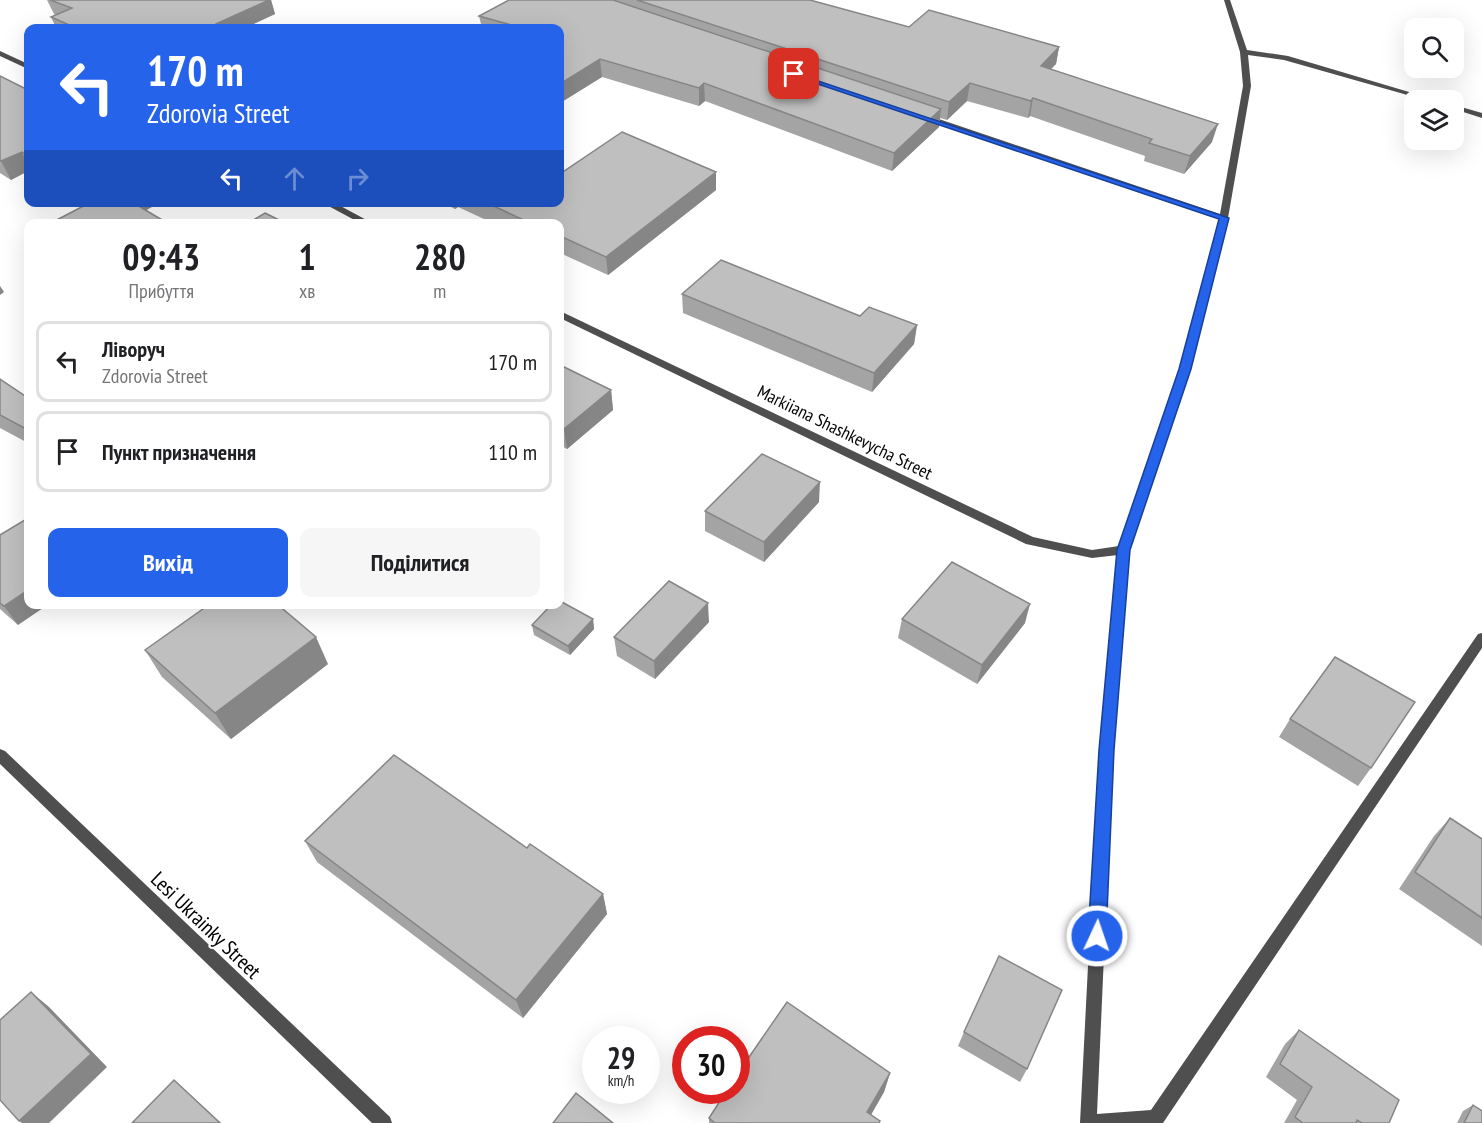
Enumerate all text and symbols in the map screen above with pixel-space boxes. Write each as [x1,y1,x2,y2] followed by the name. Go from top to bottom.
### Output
[1404,18,1464,150] map controls
[1404,18,1464,78] button: search
[147,43,244,98] text: 170 m
[48,48,126,126] icon: left
[768,48,819,99] pin
[777,57,810,90] icon: arrive
[1404,90,1464,150] button: layers
[147,96,290,130] text: Zdorovia Street
[215,162,248,195] icon: left
[278,162,311,195] icon: ahead
[341,162,374,195] icon: right
[122,233,200,280] text: 09:43
[299,233,316,280] text: 1
[414,233,466,280] text: 280
[129,278,194,304] text: Прибуття
[299,278,315,304] text: хв
[433,278,446,304] text: m
[102,335,165,363] text: Ліворуч
[51,345,84,378] icon: left
[488,348,537,376] text: 170 m
[102,363,208,389] text: Zdorovia Street
[754,380,936,484] street label: Markiiana Shashkevycha Street
[51,435,84,468] icon: arrive
[102,438,256,466] text: Пункт призначення
[488,438,537,466] text: 110 m
[48,528,288,597] button: Вихід
[300,528,540,597] button: Поділитися
[145,866,267,985] street label: Lesi Ukrainky Street
[1065,904,1129,968] position arrow
[672,1026,750,1104] speed limit sign: 30
[607,1038,635,1077] text: 29
[608,1071,634,1090] text: km/h

